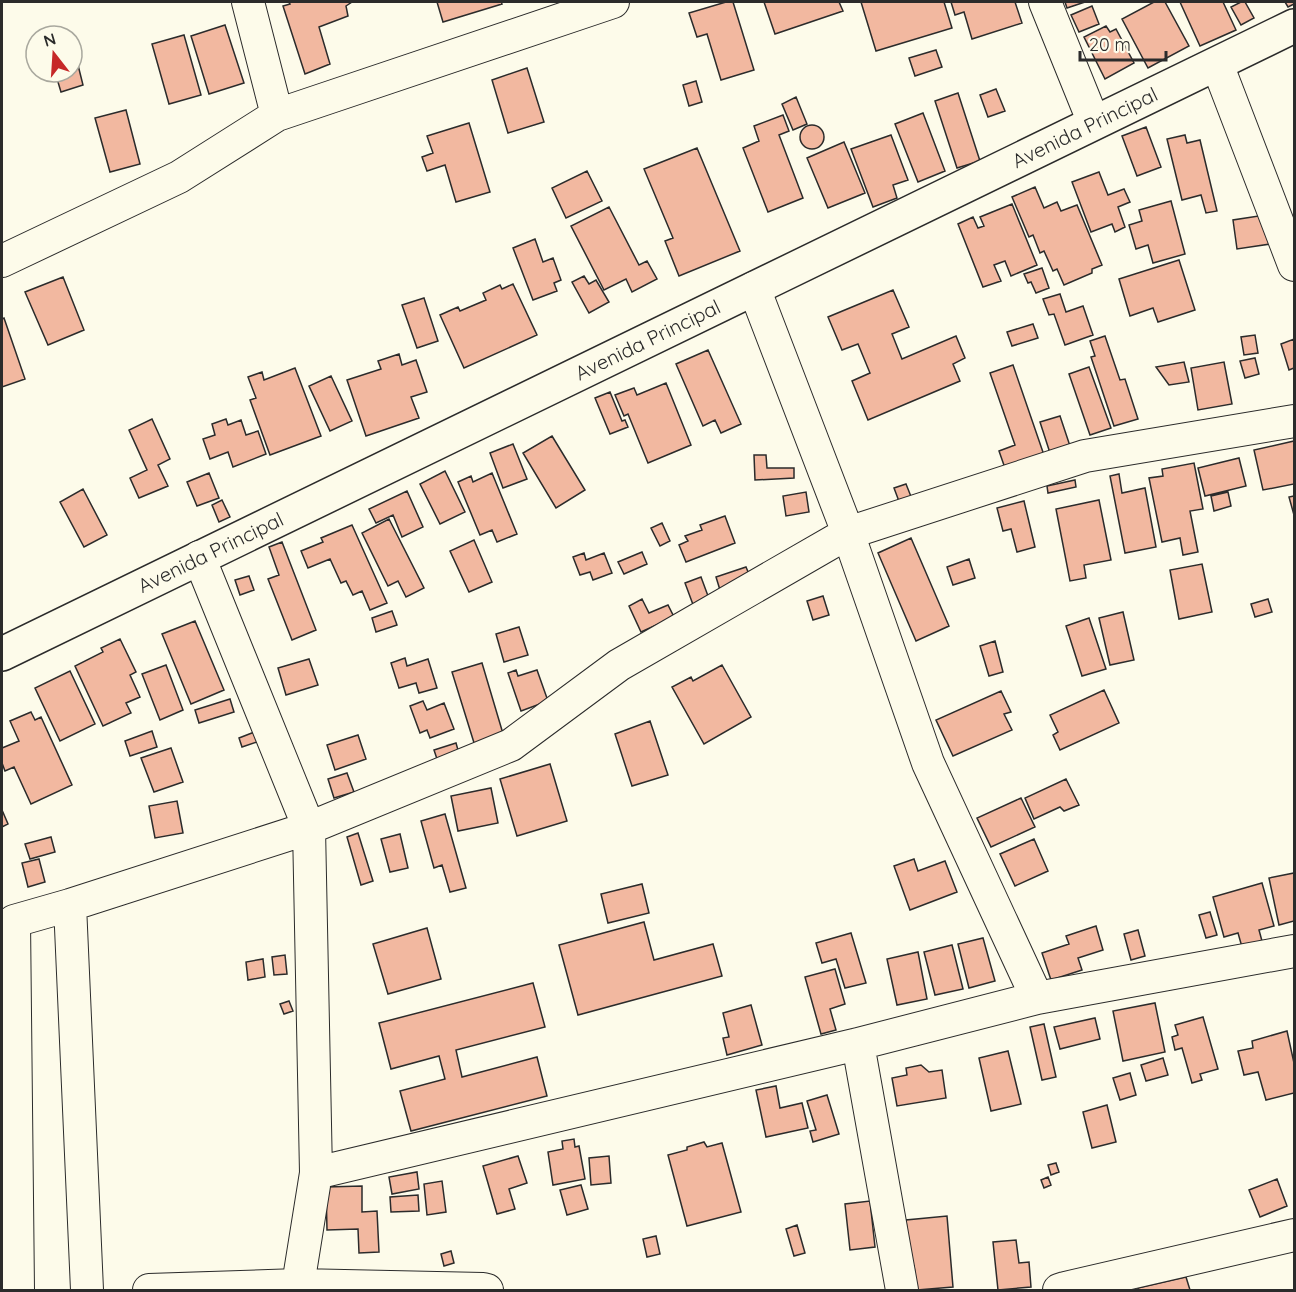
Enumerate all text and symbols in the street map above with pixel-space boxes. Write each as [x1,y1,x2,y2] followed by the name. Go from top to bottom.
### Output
[24,24,84,84] north arrow
[1080,24,1166,62] scale bar
[41,28,58,51] text: N
[1089,33,1131,56] text: 20 m
[1008,81,1161,173] street label: Avenida Principal
[571,294,724,386] street label: Avenida Principal
[134,506,287,598] street label: Avenida Principal

